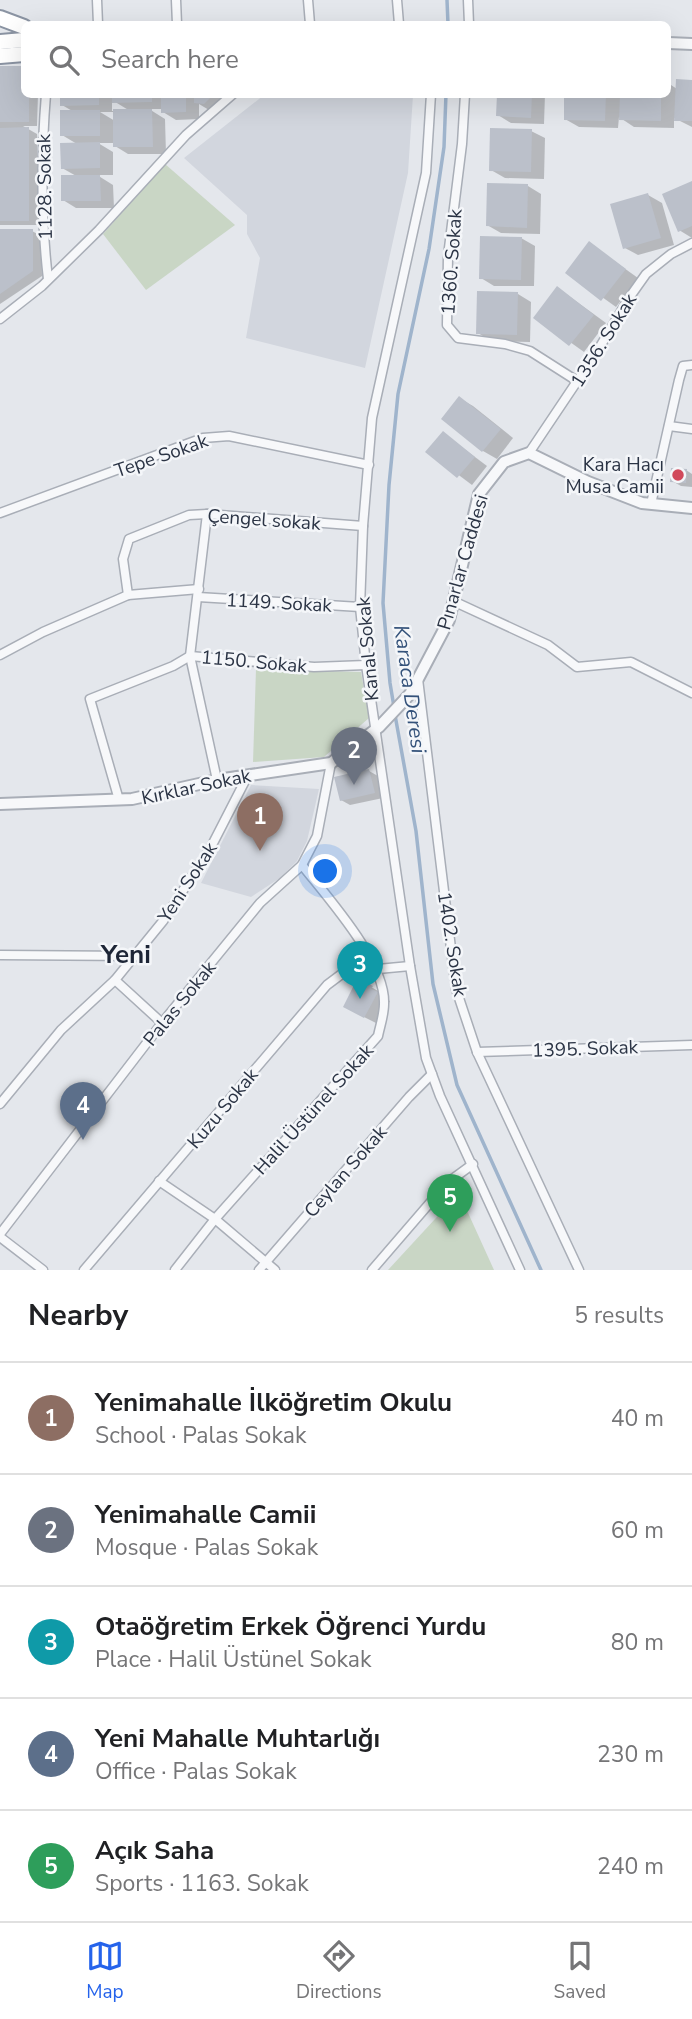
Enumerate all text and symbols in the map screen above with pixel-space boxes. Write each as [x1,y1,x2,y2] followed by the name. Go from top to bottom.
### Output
[21,21,671,98] search box
[45,41,83,79] icon: search
[101,42,239,77] text: Search here
[31,133,59,240] street label: 1128. Sokak
[435,208,469,316] street label: 1360. Sokak
[565,288,643,392] street label: 1356. Sokak
[111,428,212,484] street label: Tepe Sokak
[565,452,664,500] place label: Kara Hacı Musa Camii
[670,467,686,483] marker: Kara Hacı Musa Camii
[431,492,495,633] street label: Pınarlar Caddesi
[206,503,322,537] street label: Çengel sokak
[225,587,333,619] street label: 1149. Sokak
[350,595,386,702] street label: Kanal Sokak
[387,623,433,756] water label: Karaca Deresi
[200,644,308,680] street label: 1150. Sokak
[331,727,377,785] pin: 2
[139,763,254,811] street label: Kırklar Sokak
[237,793,283,851] pin: 1
[152,837,224,929] street label: Yeni Sokak
[308,854,342,888] your location
[431,890,473,999] street label: 1402. Sokak
[100,937,151,972] district label: Yeni
[337,941,383,999] pin: 3
[137,955,222,1052] street label: Palas Sokak
[532,1034,639,1064] street label: 1395. Sokak
[248,1038,380,1181] street label: Halil Üstünel Sokak
[181,1062,265,1155] street label: Kuzu Sokak
[60,1082,106,1140] pin: 4
[298,1120,393,1223] street label: Ceylan Sokak
[427,1174,473,1232] pin: 5
[28,1295,128,1336] text: Nearby
[574,1300,664,1331] text: 5 results
[95,1385,452,1420] text: Yenimahalle İlköğretim Okulu
[44,1403,58,1434] text: 1
[611,1403,664,1434] text: 40 m
[95,1420,306,1451] text: School · Palas Sokak
[95,1497,316,1532] text: Yenimahalle Camii
[44,1515,58,1546] text: 2
[611,1515,664,1546] text: 60 m
[95,1532,318,1563] text: Mosque · Palas Sokak
[95,1609,486,1644] text: Otaöğretim Erkek Öğrenci Yurdu
[44,1627,58,1658] text: 3
[611,1627,664,1658] text: 80 m
[95,1644,372,1675] text: Place · Halil Üstünel Sokak
[95,1721,380,1756] text: Yeni Mahalle Muhtarlığı
[44,1739,58,1770] text: 4
[597,1739,664,1770] text: 230 m
[95,1756,297,1787] text: Office · Palas Sokak
[95,1833,214,1868] text: Açık Saha
[44,1851,58,1882] text: 5
[597,1851,664,1882] text: 240 m
[95,1868,309,1899] text: Sports · 1163. Sokak
[86,1937,124,2005] tab: Map
[296,1937,382,2005] tab: Directions
[554,1937,606,2005] tab: Saved

